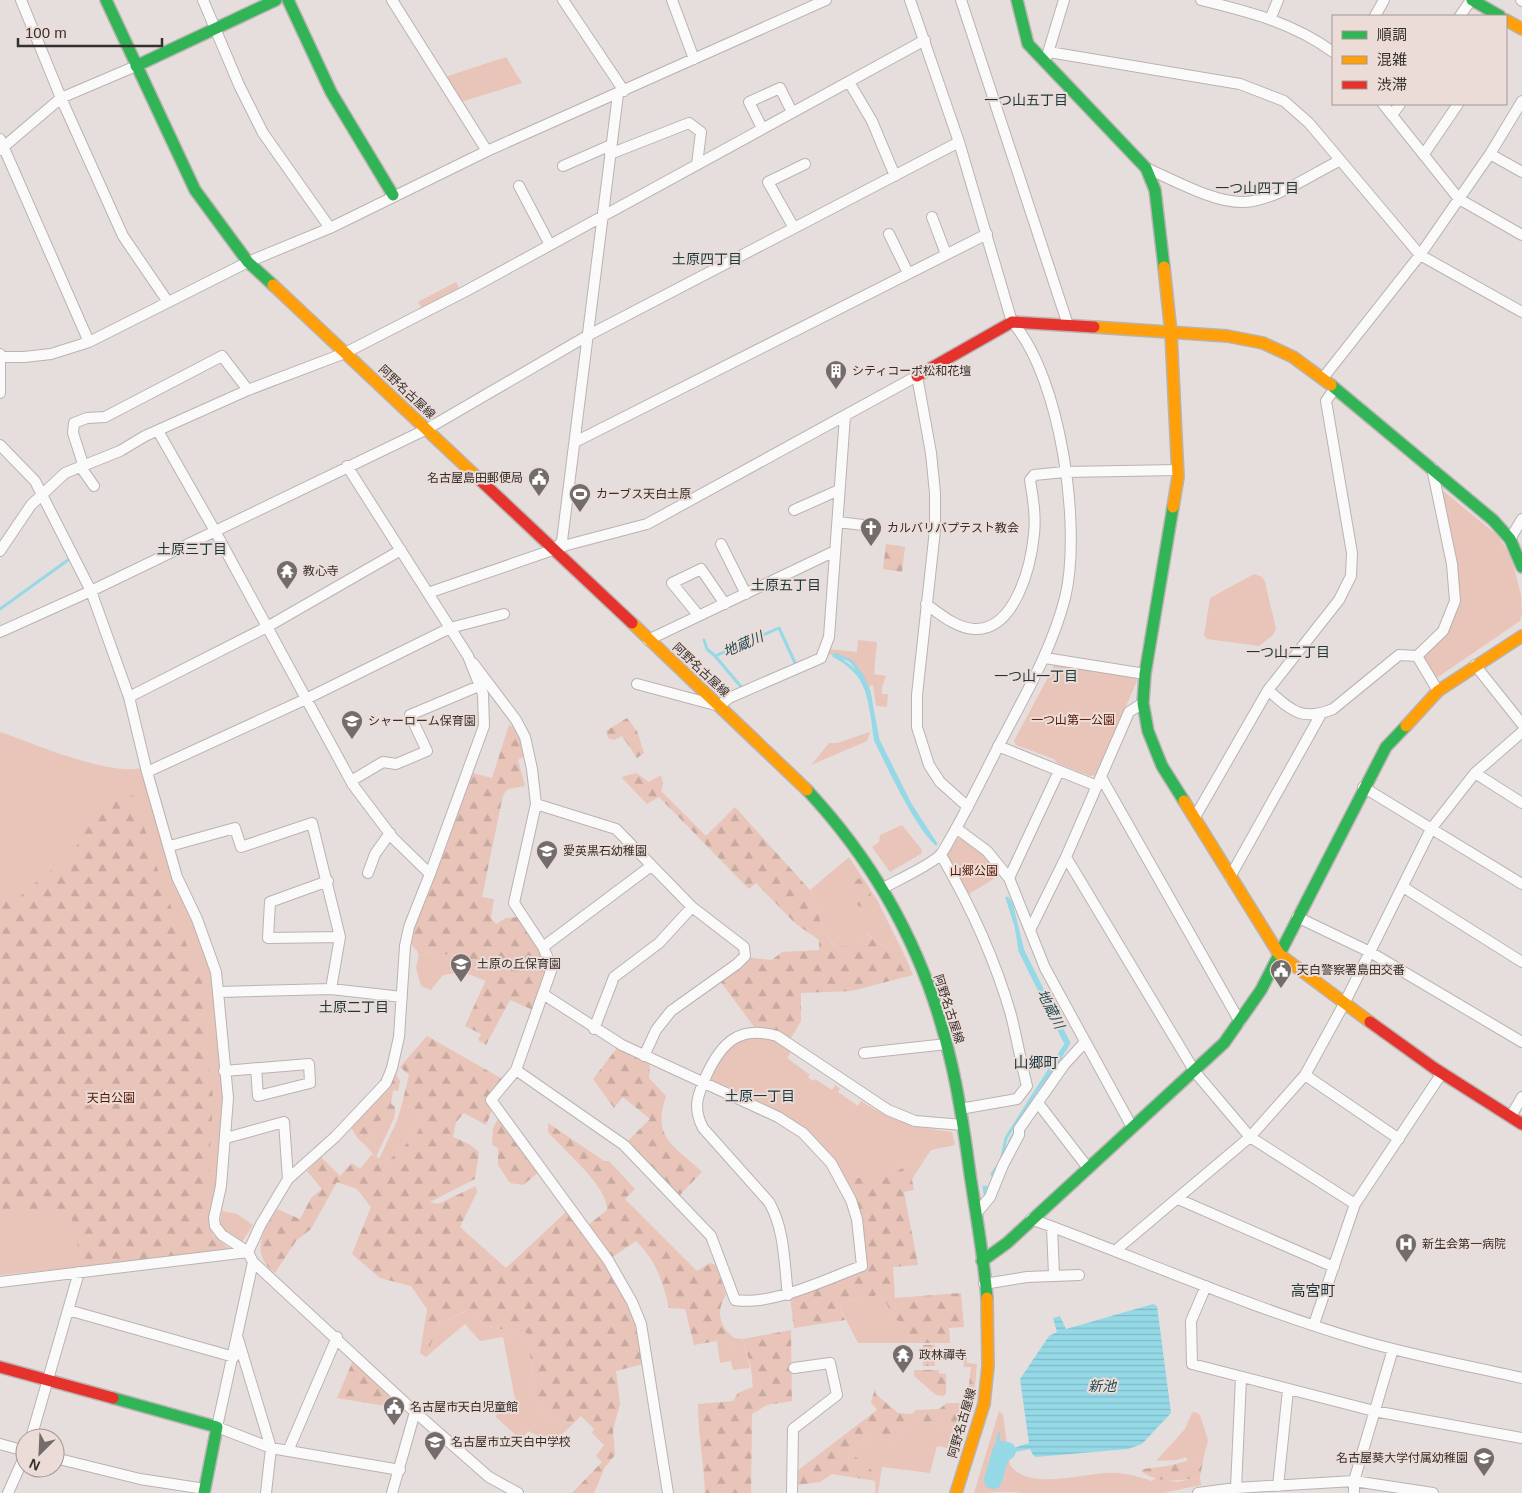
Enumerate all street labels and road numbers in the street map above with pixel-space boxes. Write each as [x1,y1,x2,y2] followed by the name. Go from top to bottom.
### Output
[376,362,438,422] street label: 阿野名古屋線
[670,640,732,700] street label: 阿野名古屋線
[931,973,967,1045] street label: 阿野名古屋線
[945,1386,979,1460] street label: 阿野名古屋線

